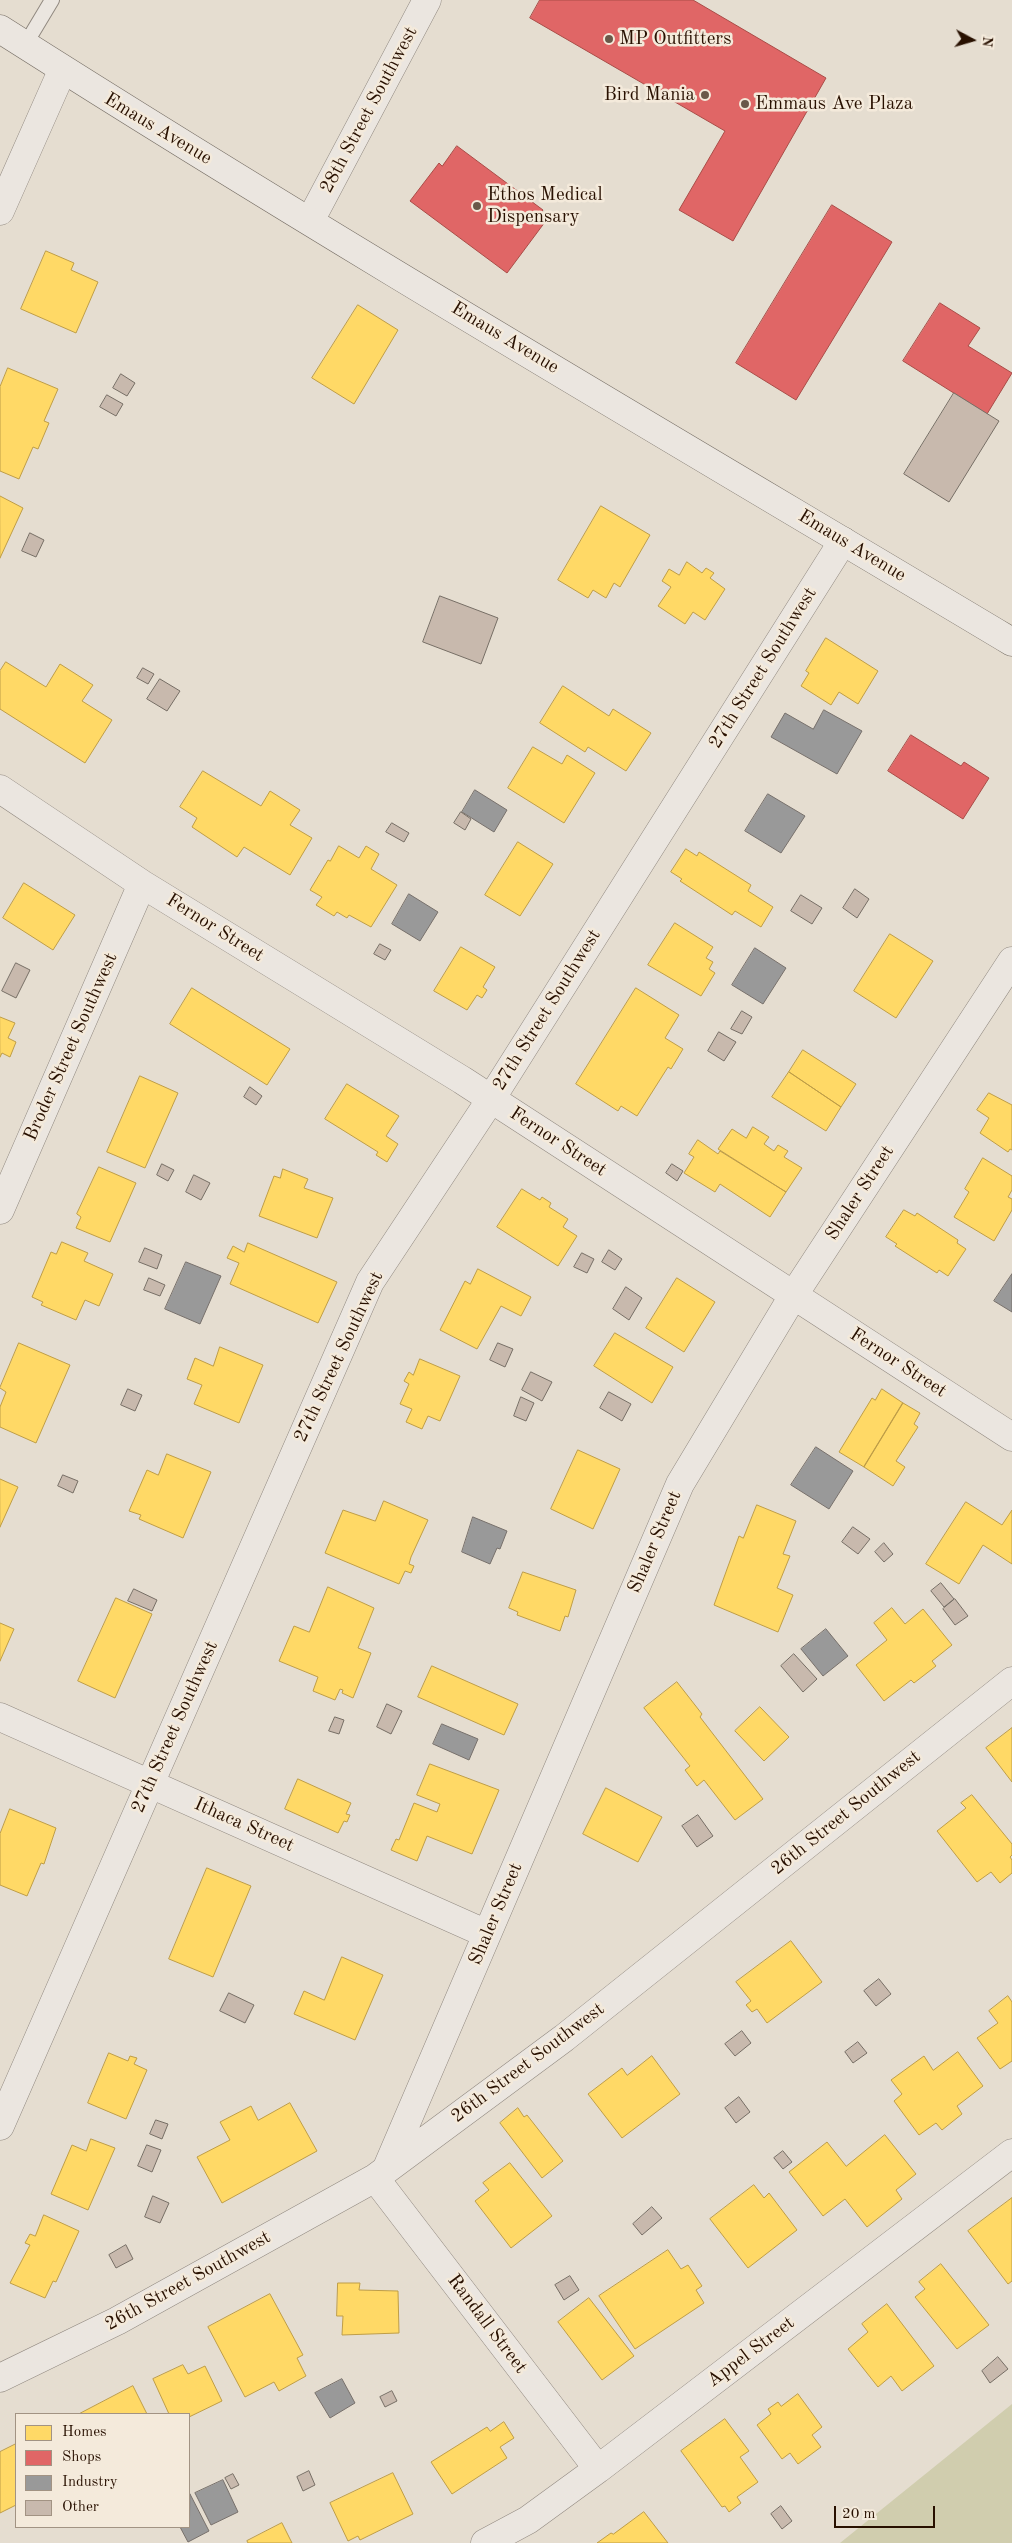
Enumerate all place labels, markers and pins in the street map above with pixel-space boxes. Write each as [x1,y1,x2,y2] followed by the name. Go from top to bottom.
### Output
[619,28,731,50] place label: MP Outfitters
[603,33,615,45] marker: MP Outfitters
[604,84,695,106] place label: Bird Mania
[699,89,711,101] marker: Bird Mania
[755,93,913,115] place label: Emmaus Ave Plaza
[739,98,751,110] marker: Emmaus Ave Plaza
[487,184,603,228] place label: Ethos Medical Dispensary
[471,200,483,212] marker: Ethos Medical Dispensary

